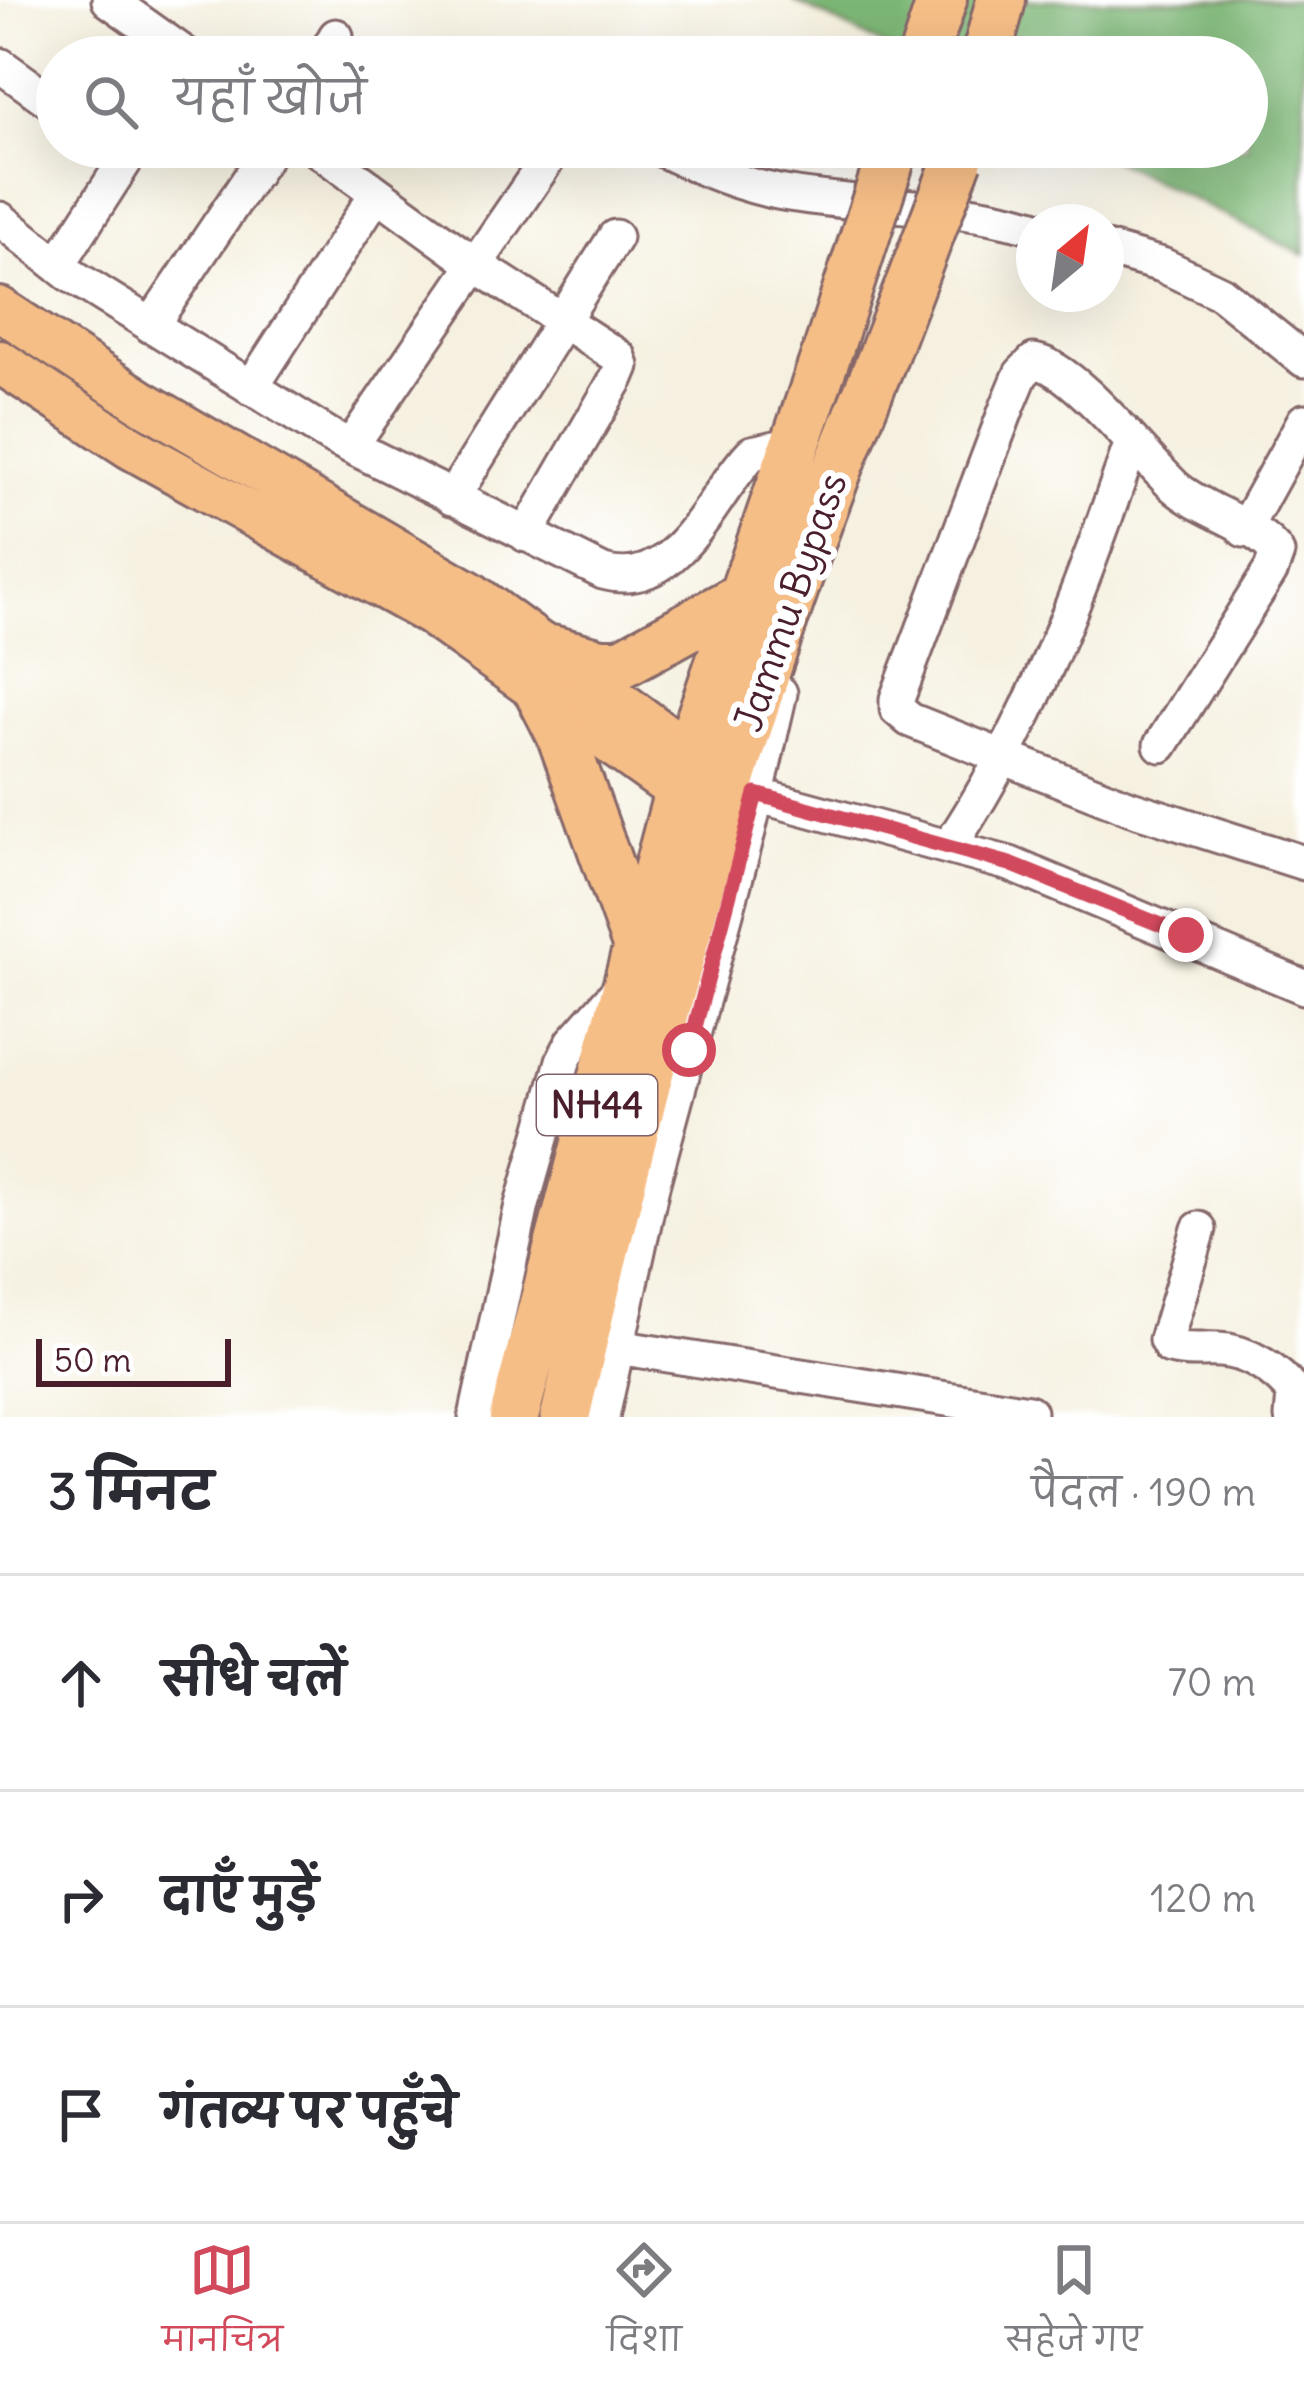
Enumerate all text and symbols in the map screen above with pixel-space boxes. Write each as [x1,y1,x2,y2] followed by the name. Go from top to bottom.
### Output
[36,36,1268,168] search box
[78,69,144,135] icon: search
[174,70,367,126] text: यहाँ खोजें
[1016,204,1124,312] north arrow
[723,467,858,738] street label: Jammu Bypass
[1159,908,1213,962] route end
[662,1023,716,1077] route start
[537,1075,657,1135] road number: NH44
[36,1333,231,1386] scale bar
[54,1339,131,1381] text: 50 m
[48,1459,213,1523] text: 3 मिनट
[1032,1468,1256,1517] text: पैदल · 190 m
[48,1650,114,1716] icon: ahead
[162,1651,345,1707] text: सीधे चलें
[1168,1658,1256,1707] text: 70 m
[48,1866,114,1932] icon: right
[162,1867,318,1923] text: दाएँ मुड़ें
[1150,1874,1256,1923] text: 120 m
[48,2082,114,2148] icon: arrive
[162,2083,457,2139] text: गंतव्य पर पहुँचे
[162,2237,283,2376] tab: मानचित्र
[607,2237,682,2376] tab: दिशा
[1006,2237,1142,2376] tab: सहेजे गए

